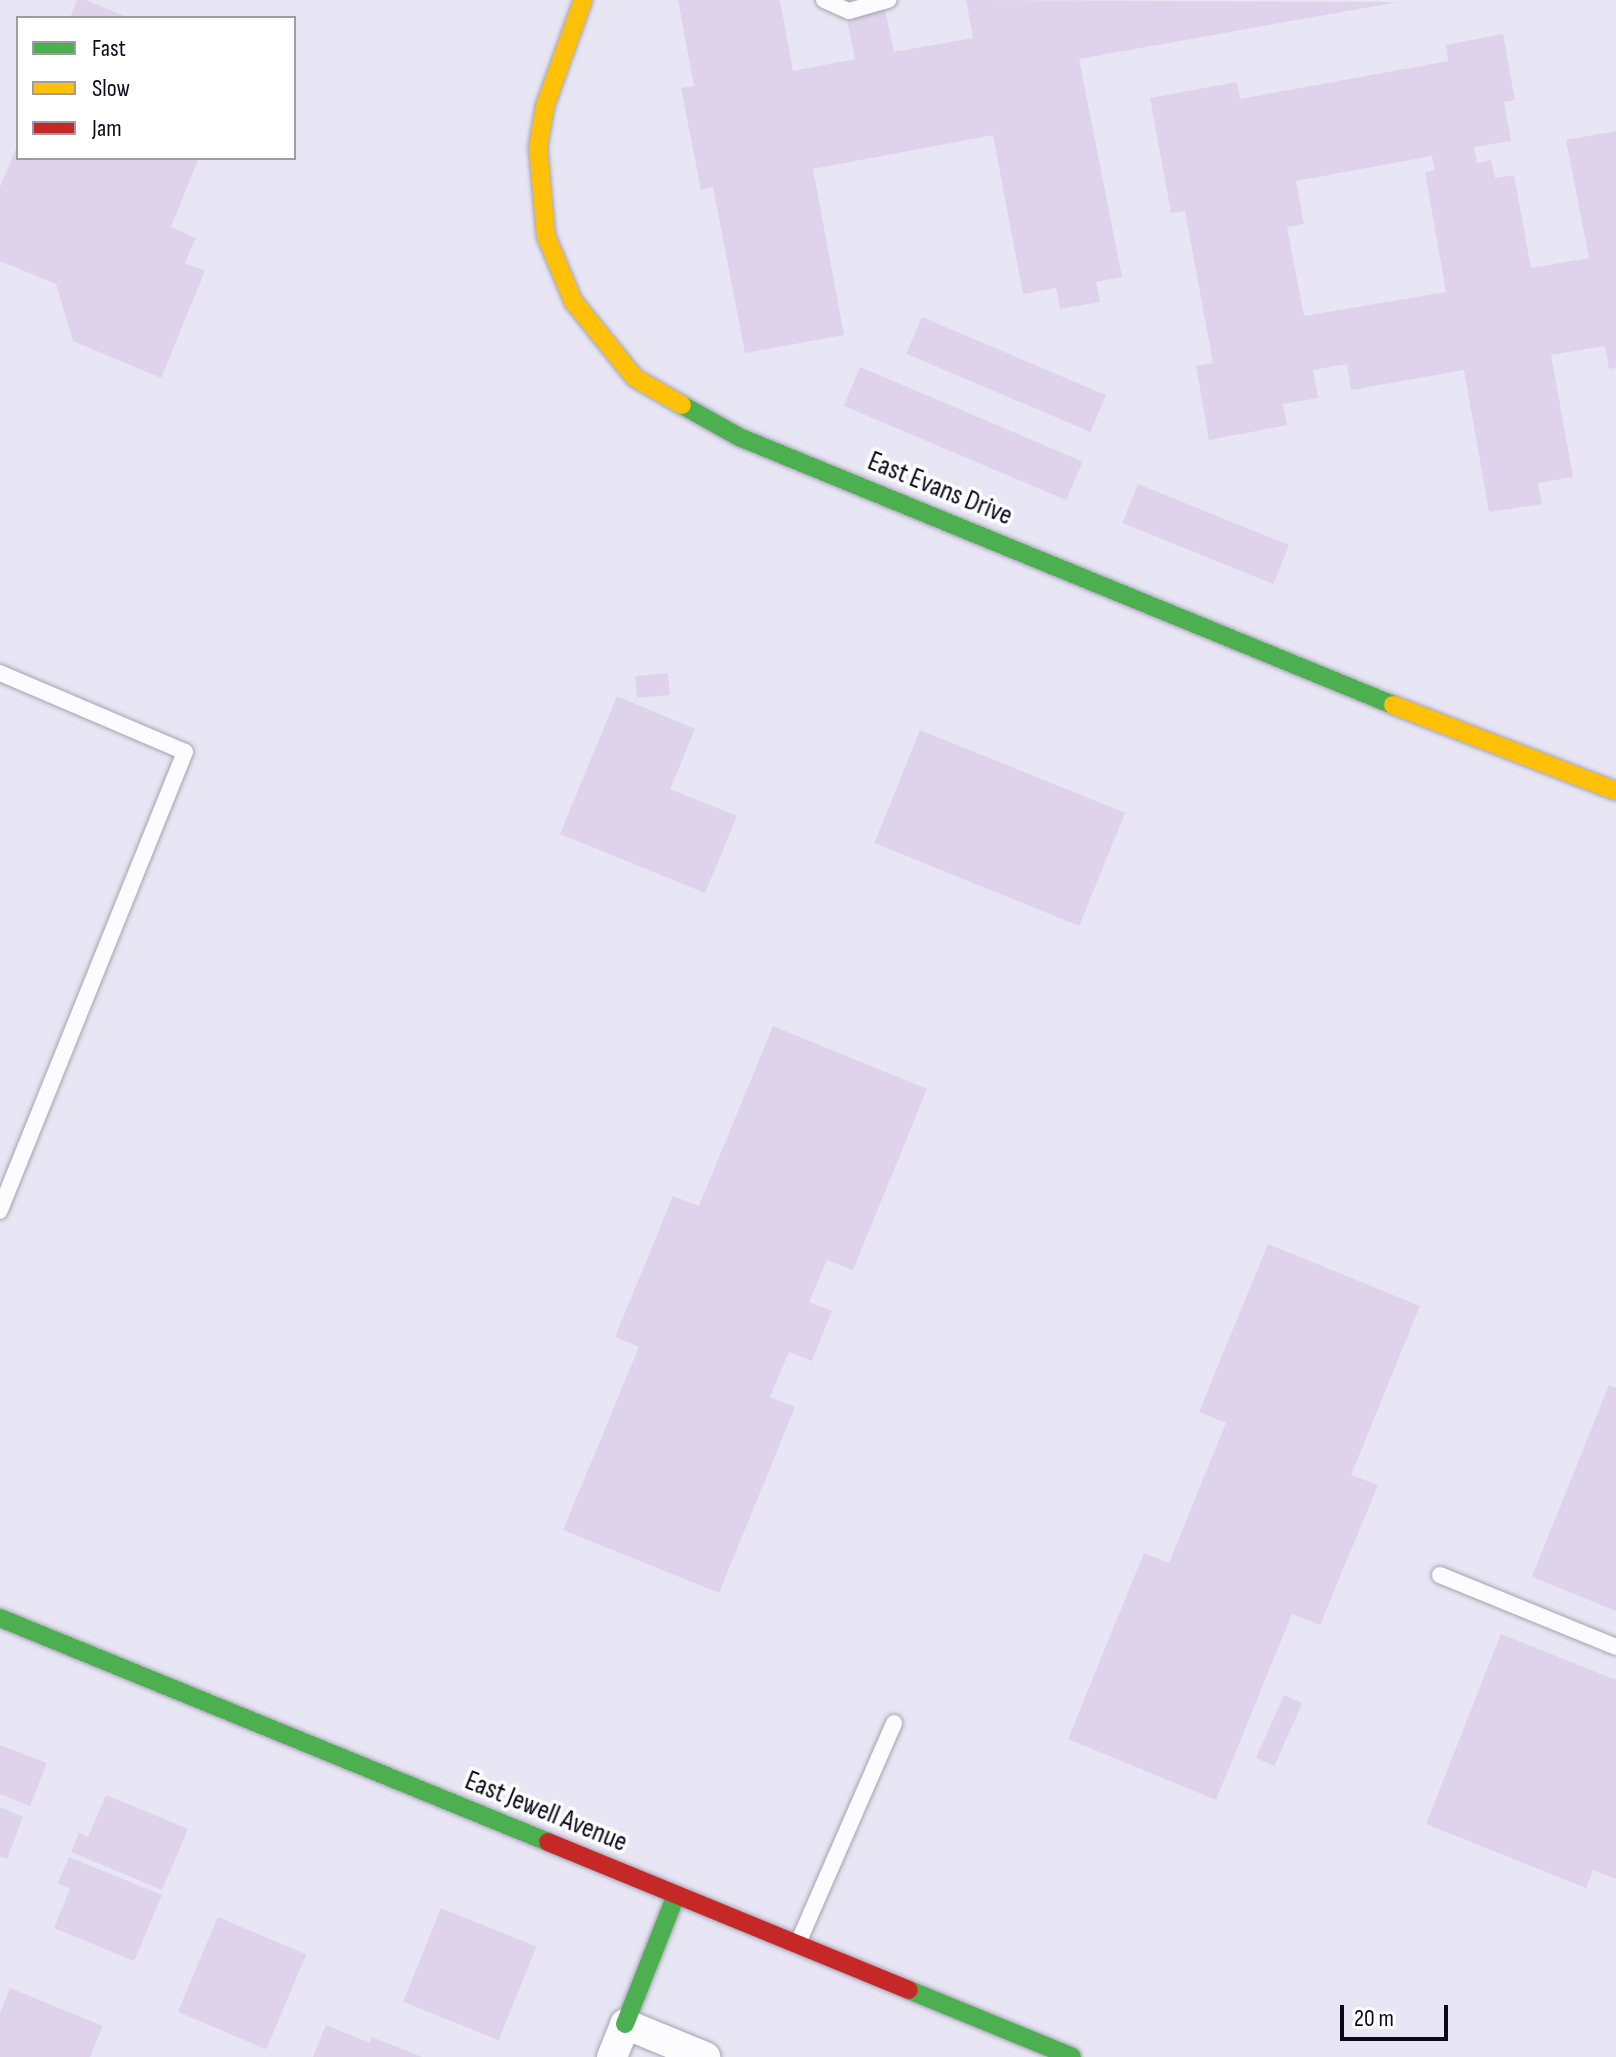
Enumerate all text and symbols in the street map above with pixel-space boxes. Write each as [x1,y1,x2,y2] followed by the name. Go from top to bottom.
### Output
[16,16,296,160] legend
[92,34,126,63] text: Fast
[92,74,130,103] text: Slow
[92,114,122,143] text: Jam
[863,445,1017,533] street label: East Evans Drive
[460,1764,632,1860] street label: East Jewell Avenue
[1344,1989,1452,2039] scale bar
[1354,2004,1394,2033] text: 20 m

